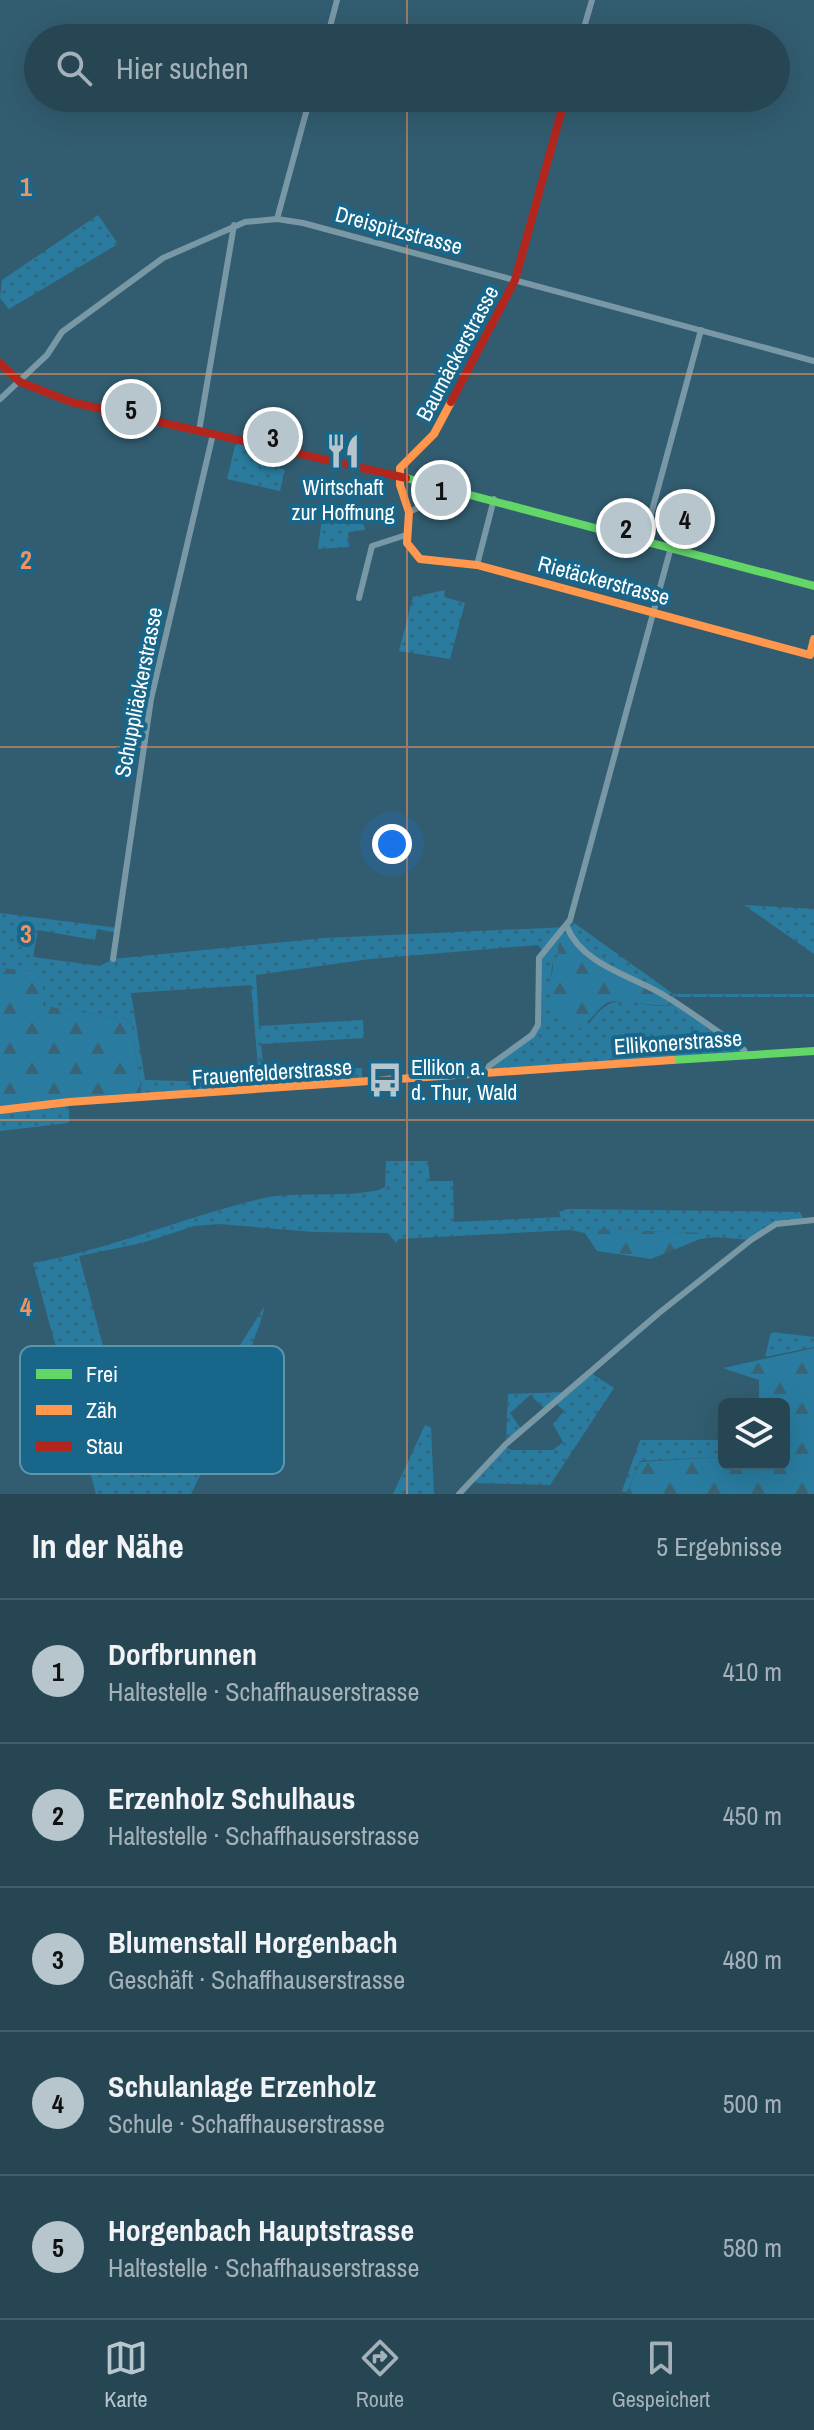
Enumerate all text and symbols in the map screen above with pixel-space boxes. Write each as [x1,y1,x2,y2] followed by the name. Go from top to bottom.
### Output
[24,24,790,112] search box
[52,46,96,90] icon: search
[116,48,249,88] text: Hier suchen
[20,169,32,204] text: 1
[332,199,466,261] street label: Dreispitzstrasse
[409,280,505,426] street label: Baumäckerstrasse
[105,379,157,439] pin: 5
[247,407,299,467] pin: 3
[324,432,362,470] restaurant icon: Wirtschaft zur Hoffnung
[415,460,467,520] pin: 1
[292,472,394,527] place label: Wirtschaft zur Hoffnung
[659,489,711,549] pin: 4
[600,498,652,558] pin: 2
[20,542,32,577] text: 2
[535,548,673,612] street label: Rietäckerstrasse
[107,604,169,780] street label: Schuppliäckerstrasse
[372,824,412,864] your location
[20,916,32,951] text: 3
[613,1023,743,1061] street label: Ellikonerstrasse
[191,1051,353,1093] street label: Frauenfelderstrasse
[411,1052,517,1107] place label: Ellikon a. d. Thur, Wald
[366,1061,404,1099] bus stop icon: Ellikon a. d. Thur, Wald
[20,1289,32,1324] text: 4
[20,1346,284,1474] legend
[86,1359,118,1389] text: Frei
[86,1395,117,1425] text: Zäh
[718,1398,790,1470] map controls
[718,1398,790,1470] button: layers
[86,1431,123,1461] text: Stau
[32,1523,184,1569] text: In der Nähe
[656,1529,782,1564] text: 5 Ergebnisse
[108,1634,257,1674] text: Dorfbrunnen
[52,1654,64,1689] text: 1
[723,1654,782,1689] text: 410 m
[108,1674,419,1709] text: Haltestelle · Schaffhauserstrasse
[108,1778,355,1818] text: Erzenholz Schulhaus
[52,1798,64,1833] text: 2
[723,1798,782,1833] text: 450 m
[108,1818,419,1853] text: Haltestelle · Schaffhauserstrasse
[108,1922,398,1962] text: Blumenstall Horgenbach
[52,1942,64,1977] text: 3
[723,1942,782,1977] text: 480 m
[108,1962,405,1997] text: Geschäft · Schaffhauserstrasse
[108,2066,376,2106] text: Schulanlage Erzenholz
[52,2086,64,2121] text: 4
[723,2086,782,2121] text: 500 m
[108,2106,385,2141] text: Schule · Schaffhauserstrasse
[108,2210,414,2250] text: Horgenbach Hauptstrasse
[52,2230,64,2265] text: 5
[723,2230,782,2265] text: 580 m
[108,2250,419,2285] text: Haltestelle · Schaffhauserstrasse
[104,2336,148,2414] tab: Karte
[356,2336,404,2414] tab: Route
[612,2336,710,2414] tab: Gespeichert

